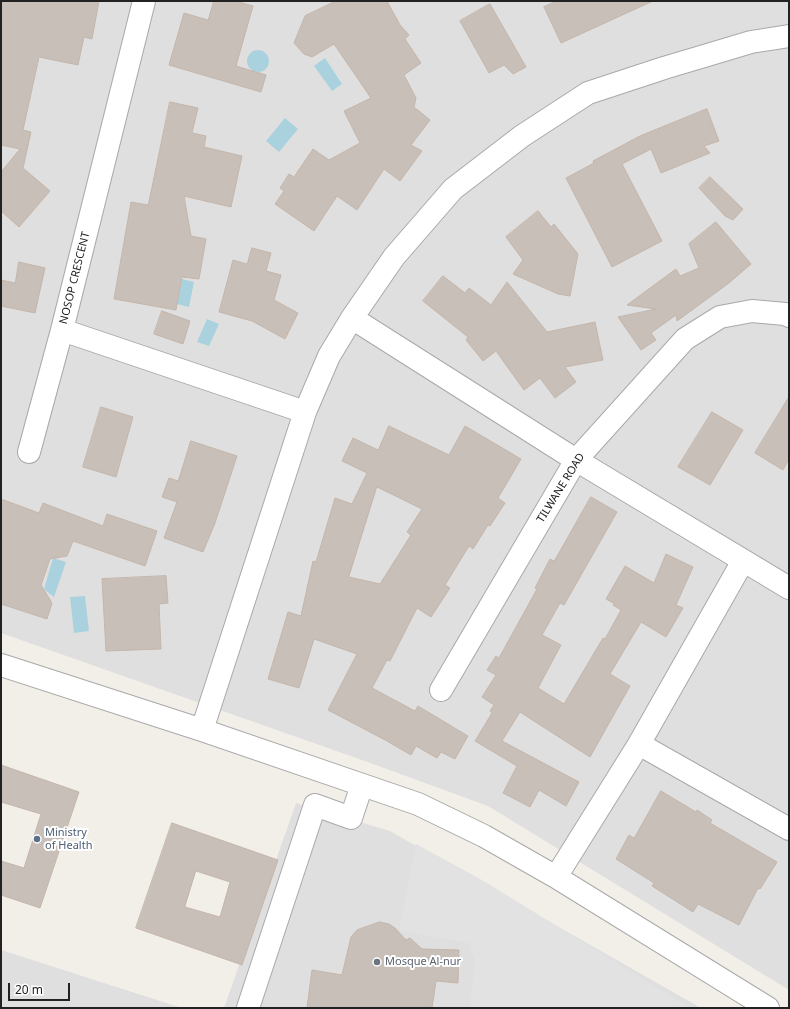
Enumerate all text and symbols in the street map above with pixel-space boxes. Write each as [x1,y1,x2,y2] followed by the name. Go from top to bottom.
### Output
[57,231,93,325] street label: NOSOP CRESCENT
[534,451,588,525] street label: TILWANE ROAD
[45,826,92,852] place label: Ministry of Health
[32,834,42,844] marker: Ministry of Health
[385,955,461,969] place label: Mosque Al-nur
[372,957,382,967] marker: Mosque Al-nur
[10,975,72,1001] scale bar
[15,981,43,998] text: 20 m

